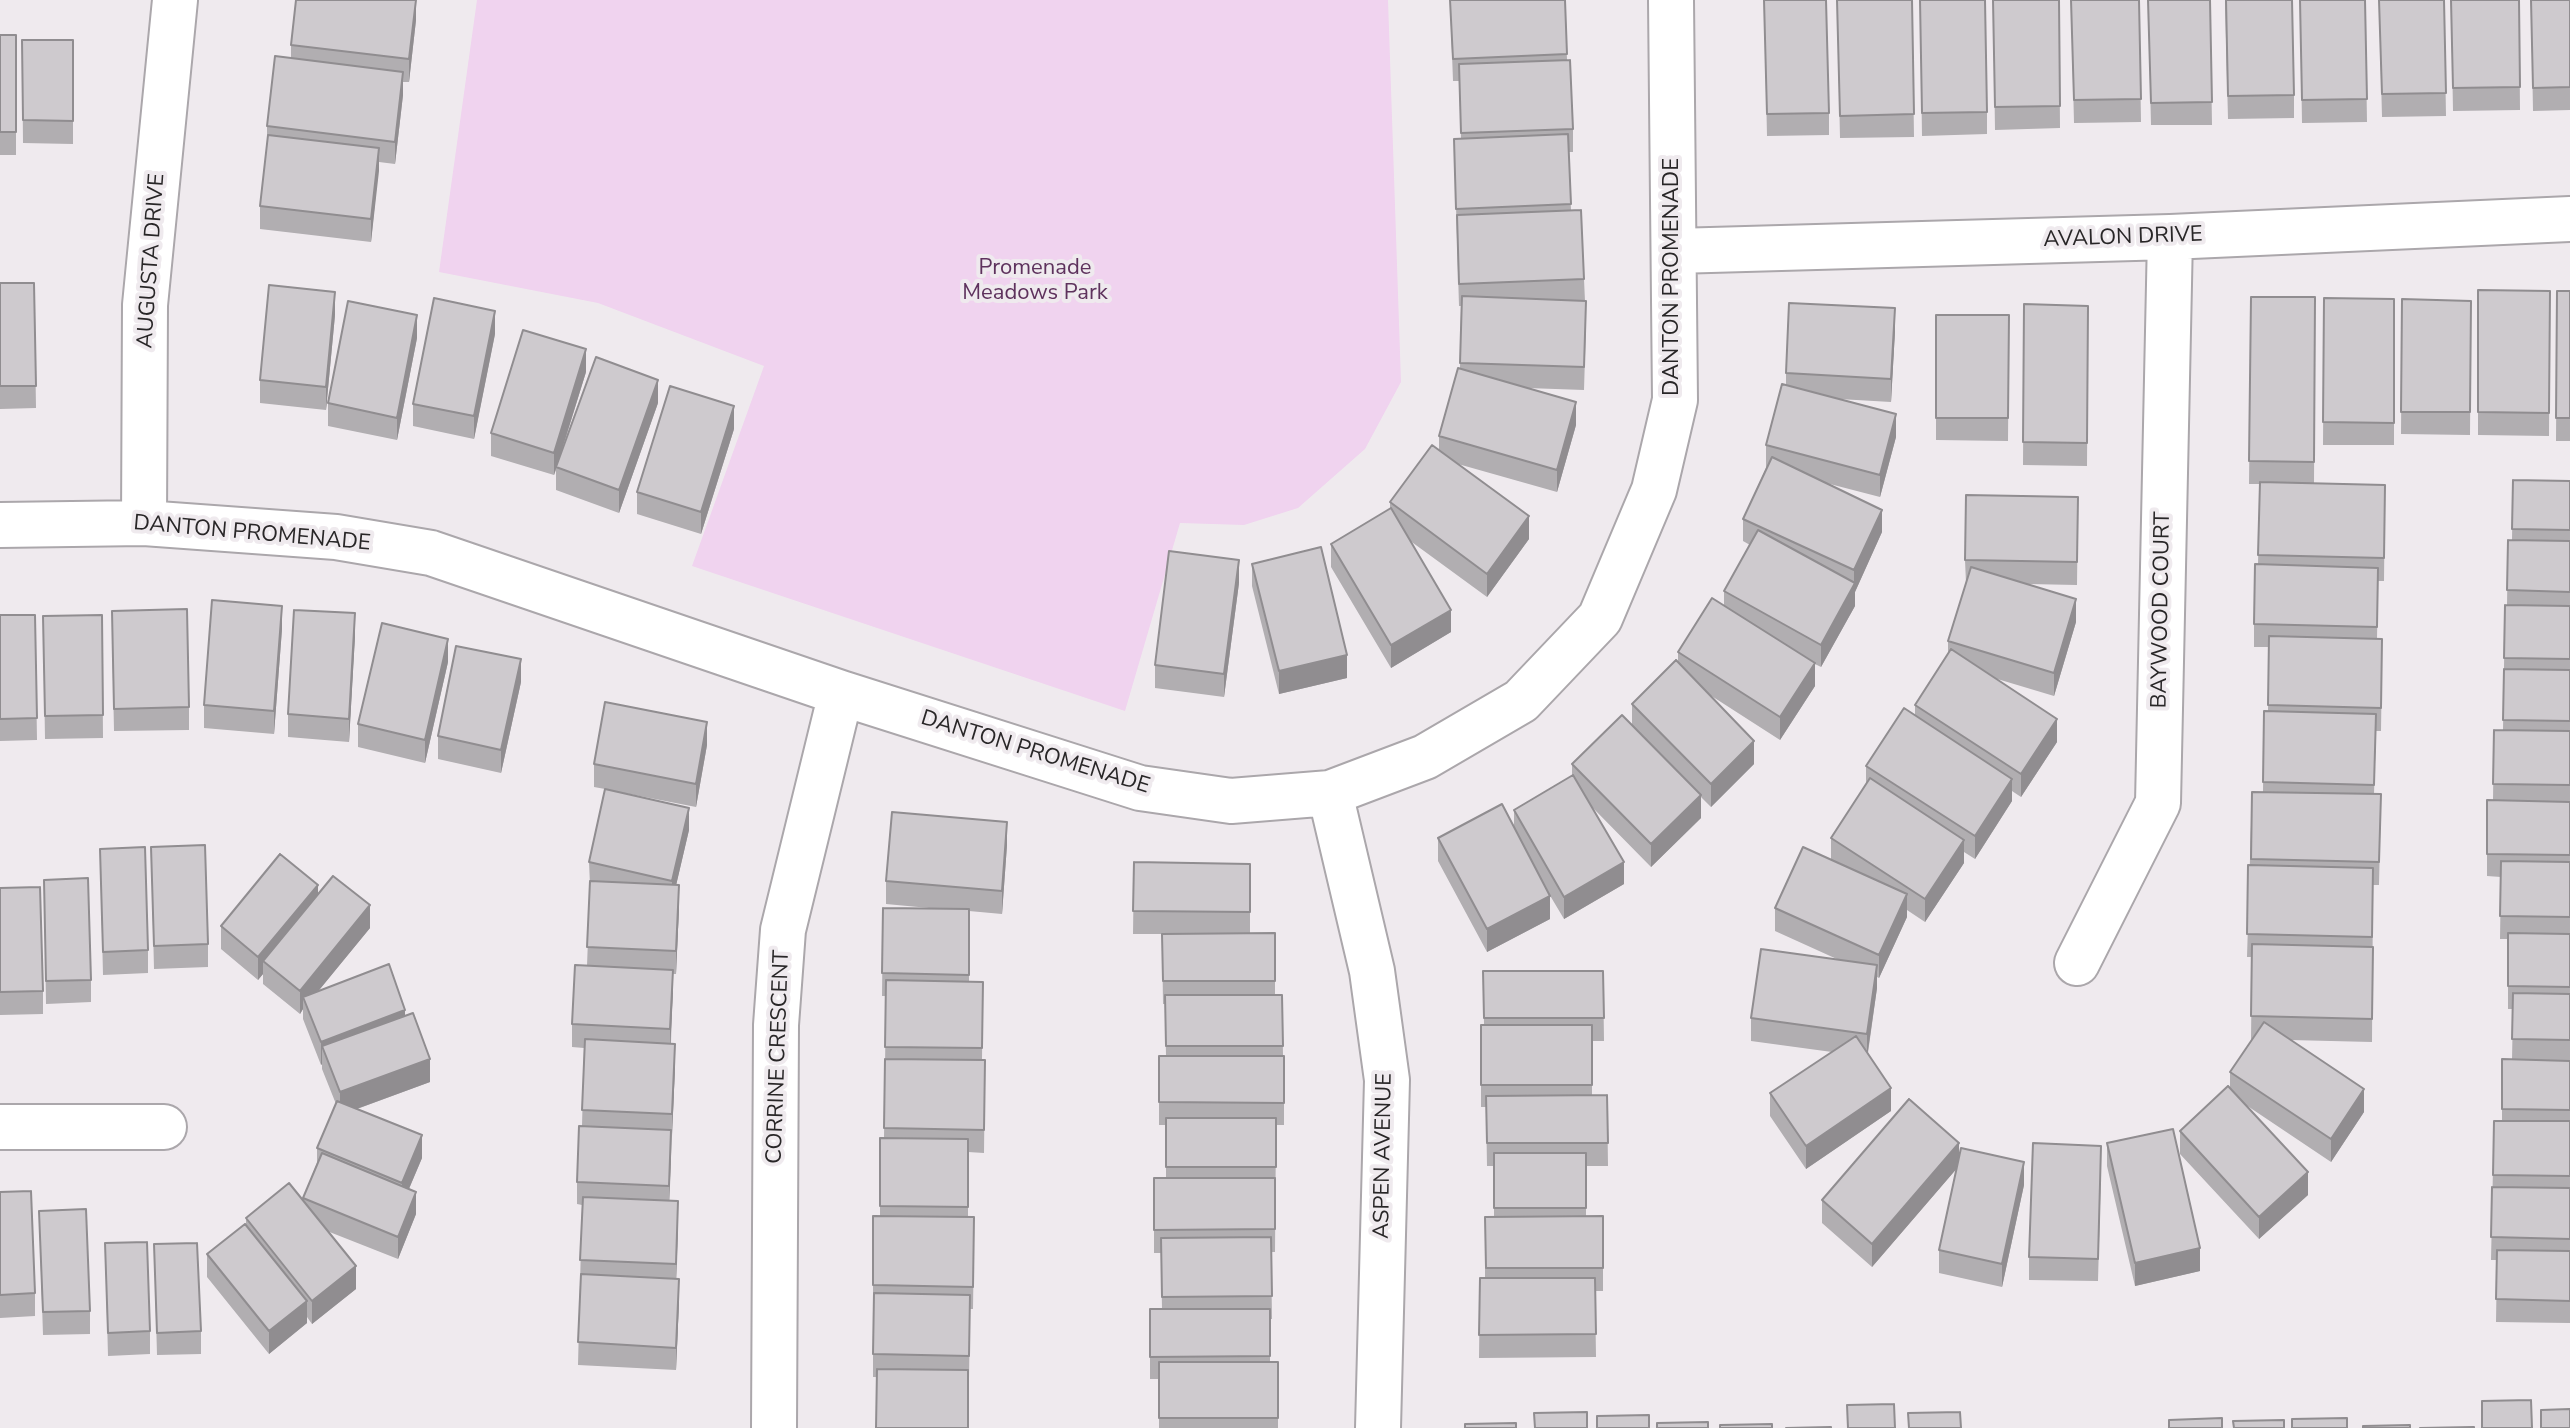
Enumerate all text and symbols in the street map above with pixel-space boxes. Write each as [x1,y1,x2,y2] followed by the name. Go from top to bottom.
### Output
[1660,158,1686,396] street label: DANTON PROMENADE
[133,173,171,349] street label: AUGUSTA DRIVE
[2043,222,2203,254] street label: AVALON DRIVE
[962,256,1108,308] park label: Promenade Meadows Park
[132,510,372,558] street label: DANTON PROMENADE
[2147,511,2177,709] street label: BAYWOOD COURT
[917,706,1153,800] street label: DANTON PROMENADE
[762,950,796,1164] street label: CORRINE CRESCENT
[1369,1073,1399,1239] street label: ASPEN AVENUE

